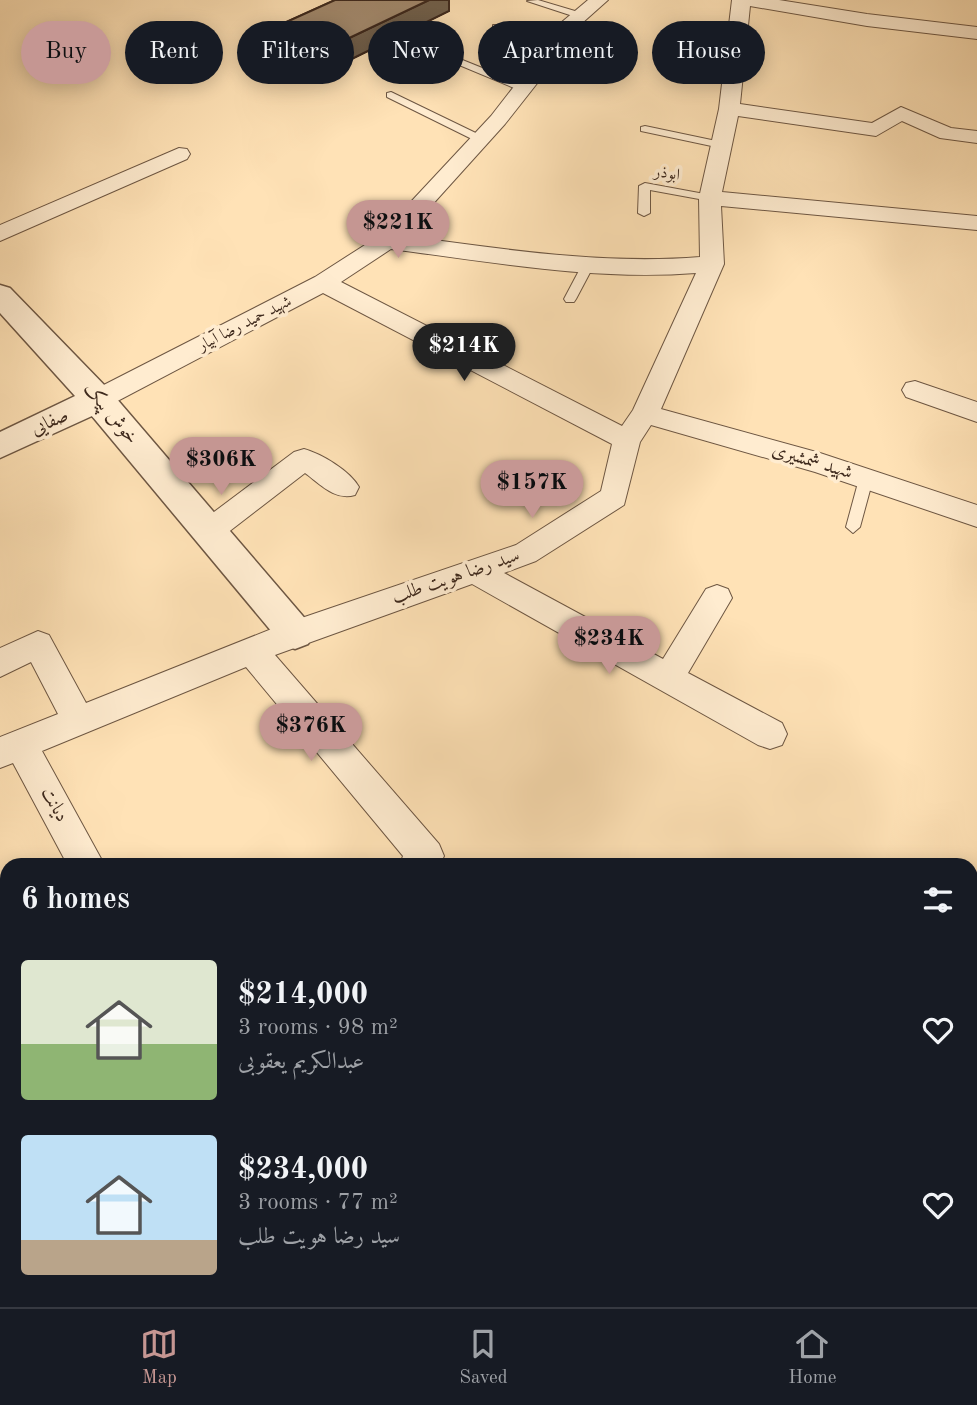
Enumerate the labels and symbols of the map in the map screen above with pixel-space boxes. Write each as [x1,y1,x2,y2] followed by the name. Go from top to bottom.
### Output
[651,164,681,185] street label: ابوذر
[349,201,447,260] pin: $221K
[193,291,295,356] street label: شهید حمید رضا آبیار
[415,324,513,383] pin: $214K
[78,378,142,450] street label: خوش پیک
[28,406,72,442] street label: صفایی
[172,438,270,497] pin: $306K
[769,441,855,484] street label: شهید شمشیری
[483,461,581,520] pin: $157K
[390,546,523,609] street label: سید رضا هویت طلب
[560,616,658,676] pin: $234K
[262,704,360,763] pin: $376K
[36,784,71,826] street label: دیانت

